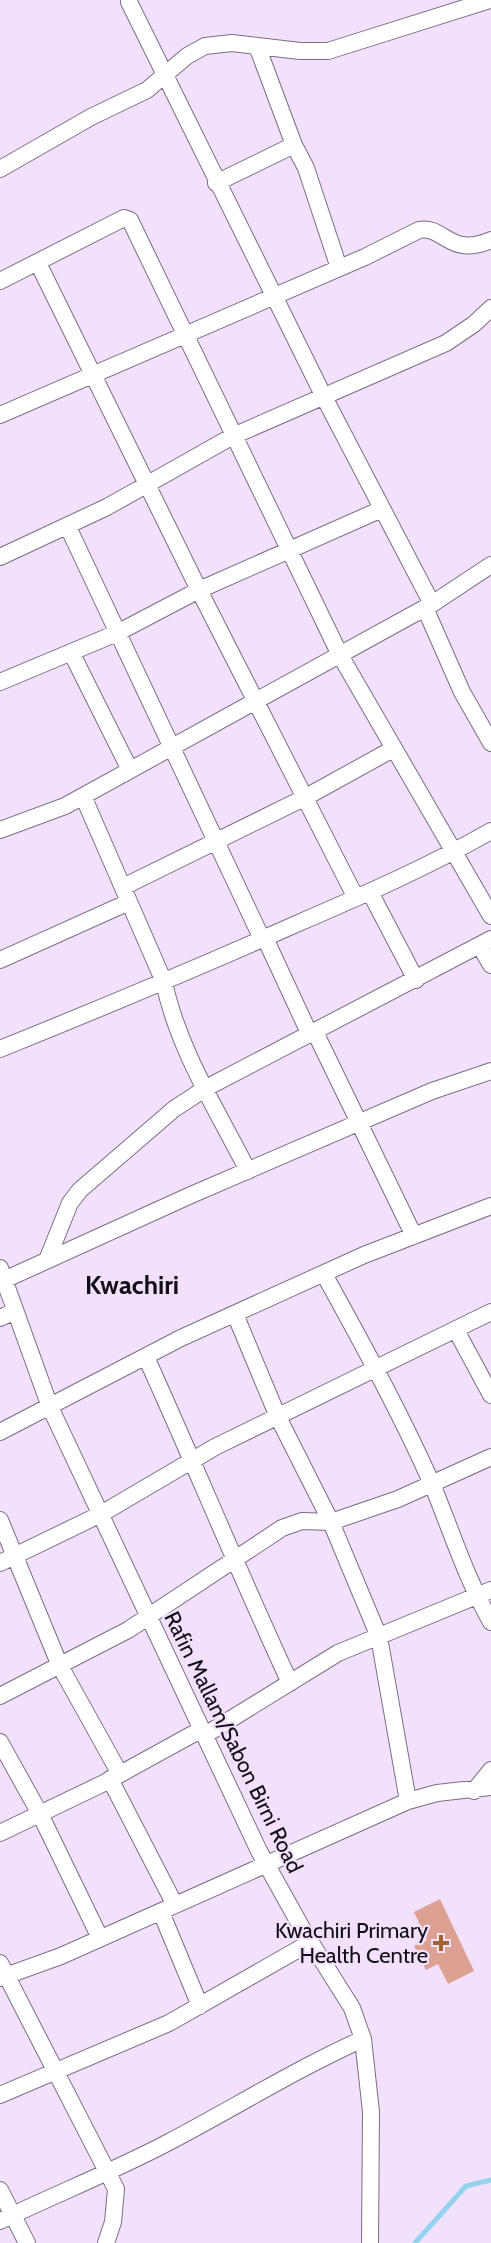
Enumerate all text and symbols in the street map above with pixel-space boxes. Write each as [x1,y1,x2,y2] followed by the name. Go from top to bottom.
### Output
[85,1269,179,1301] district label: Kwachiri
[158,1607,309,1877] street label: Rafin Mallam/Sabon Birni Road
[275,1917,428,1969] place label: Kwachiri Primary Health Centre
[432,1934,450,1952] marker: Kwachiri Primary Health Centre

